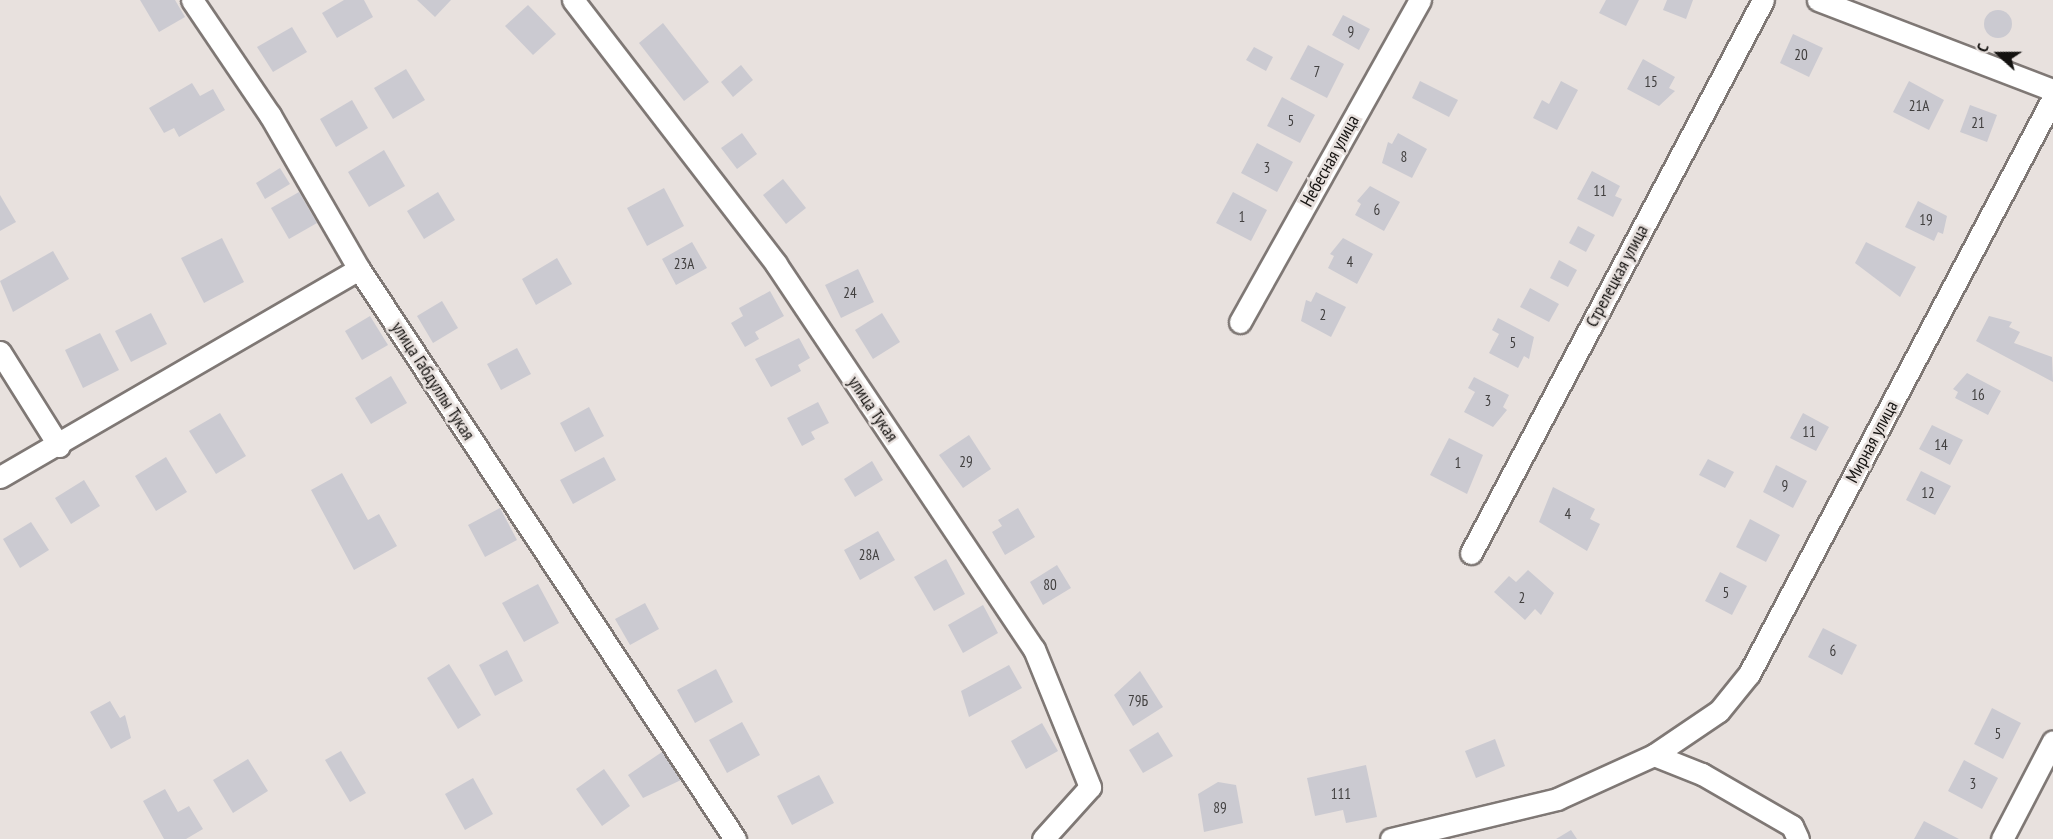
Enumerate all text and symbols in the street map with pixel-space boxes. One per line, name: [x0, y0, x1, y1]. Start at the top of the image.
house number: 9: [1348, 23, 1354, 41]
north arrow: [1969, 24, 2029, 84]
text: С: [1972, 41, 1993, 55]
house number: 20: [1794, 46, 1808, 64]
house number: 7: [1314, 63, 1320, 81]
house number: 15: [1644, 73, 1658, 91]
house number: 21А: [1909, 97, 1929, 115]
street label: Небесная улица: [1296, 111, 1364, 211]
house number: 5: [1288, 112, 1294, 130]
house number: 21: [1971, 114, 1985, 132]
house number: 8: [1401, 148, 1407, 166]
house number: 3: [1264, 159, 1270, 177]
house number: 11: [1593, 182, 1607, 200]
house number: 6: [1374, 201, 1380, 219]
house number: 1: [1239, 208, 1245, 226]
house number: 19: [1919, 211, 1933, 229]
street label: Стрелецкая улица: [1581, 221, 1653, 331]
house number: 4: [1347, 253, 1353, 271]
house number: 23А: [674, 255, 694, 273]
house number: 24: [843, 284, 857, 302]
house number: 2: [1320, 306, 1326, 324]
street label: улица Габдуллы Тукая: [387, 318, 479, 444]
house number: 5: [1510, 334, 1516, 352]
street label: улица Тукая: [843, 372, 903, 446]
house number: 16: [1971, 386, 1985, 404]
house number: 3: [1485, 392, 1491, 410]
street label: Мирная улица: [1841, 397, 1903, 487]
house number: 11: [1802, 423, 1816, 441]
house number: 14: [1934, 436, 1948, 454]
house number: 29: [959, 453, 973, 471]
house number: 1: [1455, 454, 1461, 472]
house number: 9: [1782, 477, 1788, 495]
house number: 12: [1921, 484, 1935, 502]
house number: 4: [1565, 505, 1571, 523]
house number: 28А: [859, 546, 879, 564]
house number: 80: [1043, 576, 1057, 594]
house number: 5: [1723, 584, 1729, 602]
house number: 2: [1519, 589, 1525, 607]
house number: 6: [1830, 642, 1836, 660]
house number: 79Б: [1128, 692, 1148, 710]
house number: 5: [1995, 725, 2001, 743]
house number: 3: [1970, 775, 1976, 793]
house number: 111: [1331, 785, 1351, 803]
house number: 89: [1213, 799, 1227, 817]

